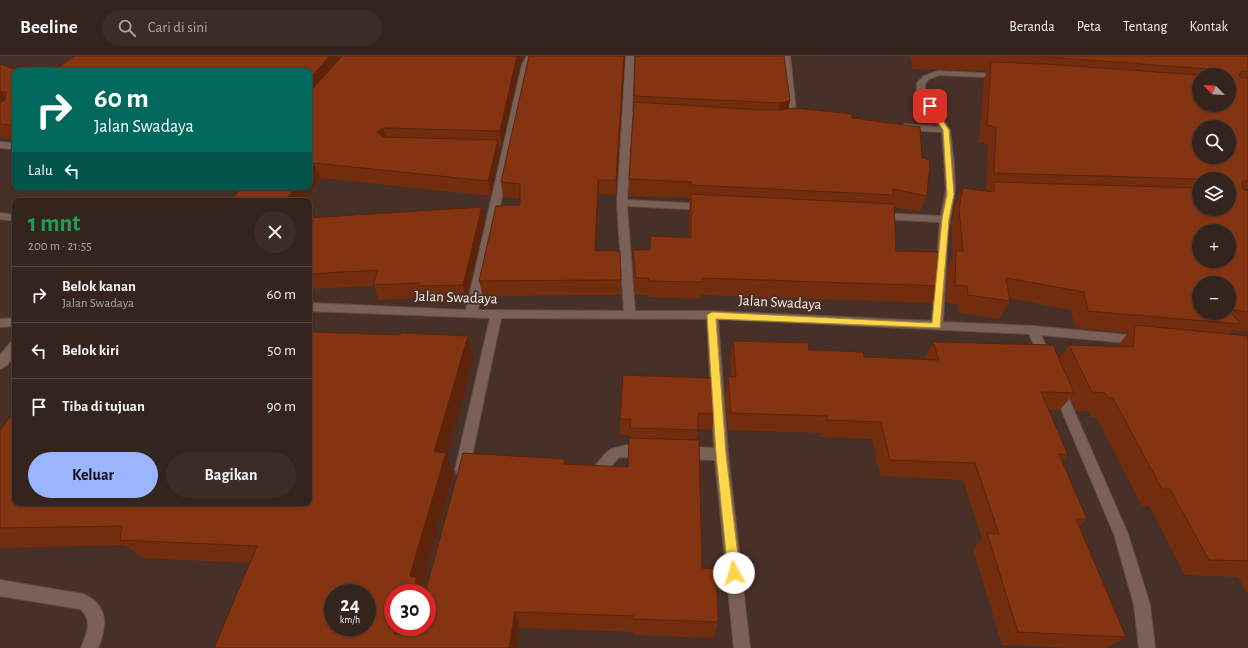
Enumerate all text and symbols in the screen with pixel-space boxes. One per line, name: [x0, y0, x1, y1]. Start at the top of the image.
search box: [102, 10, 382, 46]
icon: search: [116, 17, 138, 39]
text: Beeline: [20, 18, 78, 37]
text: Cari di sini: [148, 20, 208, 35]
text: Beranda: [1009, 20, 1055, 34]
text: Peta: [1077, 20, 1101, 34]
text: Tentang: [1123, 20, 1167, 34]
text: Kontak: [1189, 20, 1228, 34]
north arrow: [1192, 68, 1236, 112]
map controls: [1192, 68, 1236, 320]
icon: right: [28, 84, 80, 136]
text: 60 m: [94, 85, 149, 113]
pin: [913, 89, 947, 123]
icon: arrive: [919, 95, 941, 117]
text: Jalan Swadaya: [94, 118, 194, 136]
button: search: [1192, 120, 1236, 164]
icon: left: [61, 160, 83, 182]
text: Lalu: [28, 163, 53, 178]
button: layers: [1192, 172, 1236, 216]
button: close: [254, 211, 296, 253]
text: 1 mnt: [28, 212, 80, 236]
button: +: [1192, 224, 1236, 268]
text: 200 m · 21:55: [28, 240, 92, 253]
button: −: [1192, 276, 1236, 320]
text: Belok kanan: [62, 279, 136, 294]
icon: right: [28, 284, 50, 306]
text: 60 m: [267, 287, 296, 302]
street label: Jalan Swadaya: [414, 289, 498, 306]
street label: Jalan Swadaya: [738, 293, 822, 312]
text: Jalan Swadaya: [62, 297, 134, 310]
icon: left: [28, 340, 50, 362]
text: Belok kiri: [62, 343, 119, 358]
text: 50 m: [267, 343, 296, 358]
icon: arrive: [28, 396, 50, 418]
text: Tiba di tujuan: [62, 399, 145, 414]
text: 90 m: [267, 399, 296, 414]
button: Keluar: [28, 452, 158, 498]
button: Bagikan: [166, 452, 296, 498]
position arrow: [713, 552, 755, 594]
speed limit sign: 30: [384, 584, 436, 636]
text: 24: [340, 595, 360, 615]
text: km/h: [340, 615, 360, 625]

